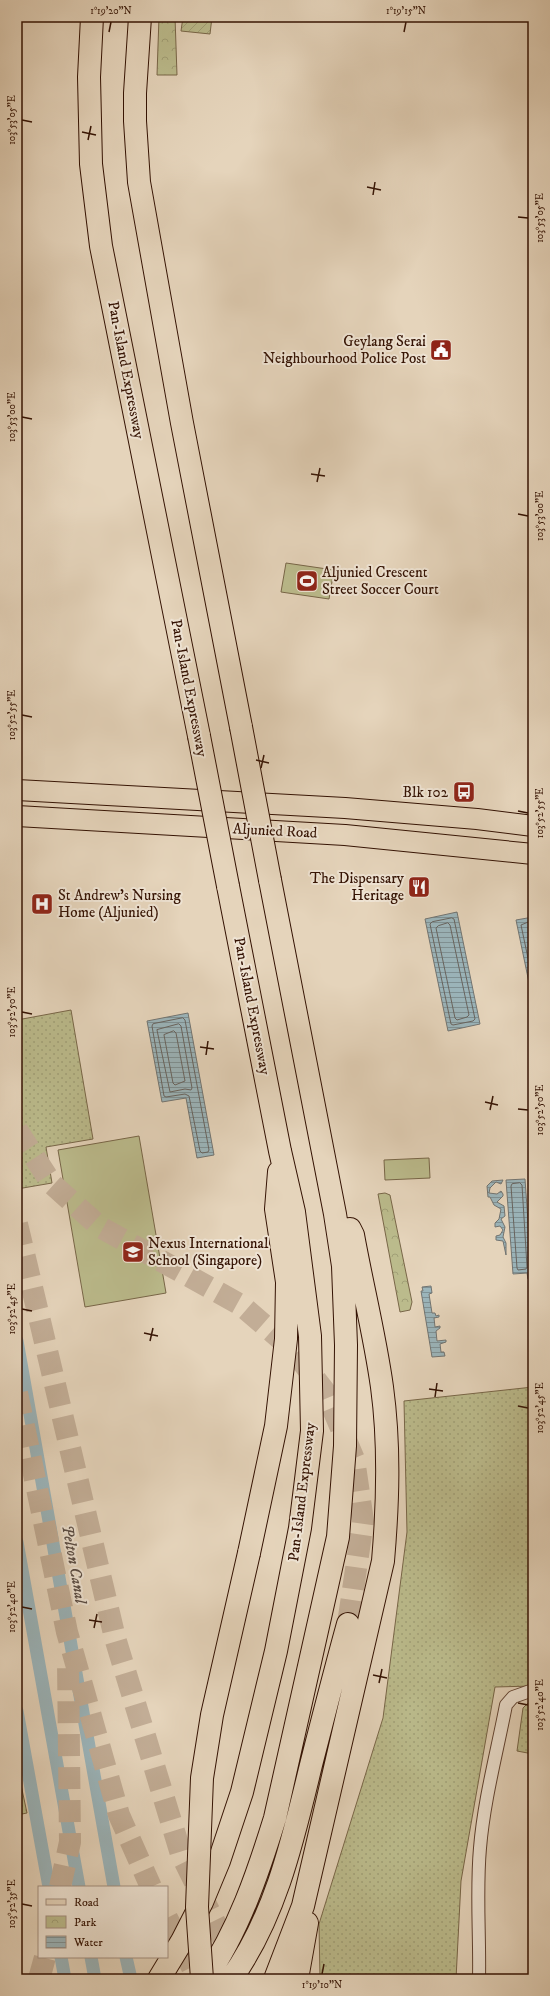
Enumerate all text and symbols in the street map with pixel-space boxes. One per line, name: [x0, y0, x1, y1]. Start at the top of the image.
text: 1°19'20"N: [90, 5, 132, 17]
text: 1°19'15"N: [386, 5, 426, 17]
text: 103°53'05"E: [6, 95, 18, 145]
text: 103°53'05"E: [534, 193, 546, 243]
street label: Pan-Island Expressway: [103, 300, 149, 441]
place label: Geylang Serai Neighbourhood Police Post: [263, 332, 426, 368]
public building icon: Geylang Serai Neighbourhood Police Post: [428, 337, 454, 363]
text: 103°53'00"E: [6, 392, 18, 442]
text: 103°53'00"E: [534, 491, 546, 541]
place label: Aljunied Crescent Street Soccer Court: [322, 563, 439, 599]
sports icon: Aljunied Crescent Street Soccer Court: [294, 568, 320, 594]
street label: Pan-Island Expressway: [166, 618, 212, 759]
text: 103°52'55"E: [6, 690, 18, 740]
bus stop icon: Blk 102: [451, 779, 477, 805]
place label: Blk 102: [403, 783, 449, 802]
text: 103°52'55"E: [534, 788, 546, 838]
street label: Aljunied Road: [232, 819, 318, 843]
place label: The Dispensary Heritage: [310, 869, 405, 905]
restaurant icon: The Dispensary Heritage: [406, 874, 432, 900]
place label: St Andrew's Nursing Home (Aljunied): [58, 886, 181, 922]
hospital icon: St Andrew's Nursing Home (Aljunied): [29, 891, 55, 917]
street label: Pan-Island Expressway: [229, 936, 275, 1077]
text: 103°52'50"E: [6, 987, 18, 1037]
text: 103°52'50"E: [534, 1085, 546, 1135]
place label: Nexus International School (Singapore): [148, 1234, 269, 1270]
school or university icon: Nexus International School (Singapore): [120, 1239, 146, 1265]
text: 103°52'45"E: [6, 1283, 18, 1335]
text: 103°52'45"E: [534, 1382, 546, 1434]
street label: Pan-Island Expressway: [284, 1421, 320, 1563]
water label: Pelton Canal: [57, 1523, 91, 1607]
text: 103°52'40"E: [6, 1581, 18, 1633]
text: 103°52'40"E: [534, 1679, 546, 1731]
text: 103°52'35"E: [6, 1879, 18, 1929]
legend: [38, 1886, 168, 1958]
text: Road: [74, 1895, 99, 1910]
text: Park: [74, 1915, 96, 1930]
text: Water: [73, 1935, 103, 1950]
text: 1°19'10"N: [302, 1979, 342, 1991]

